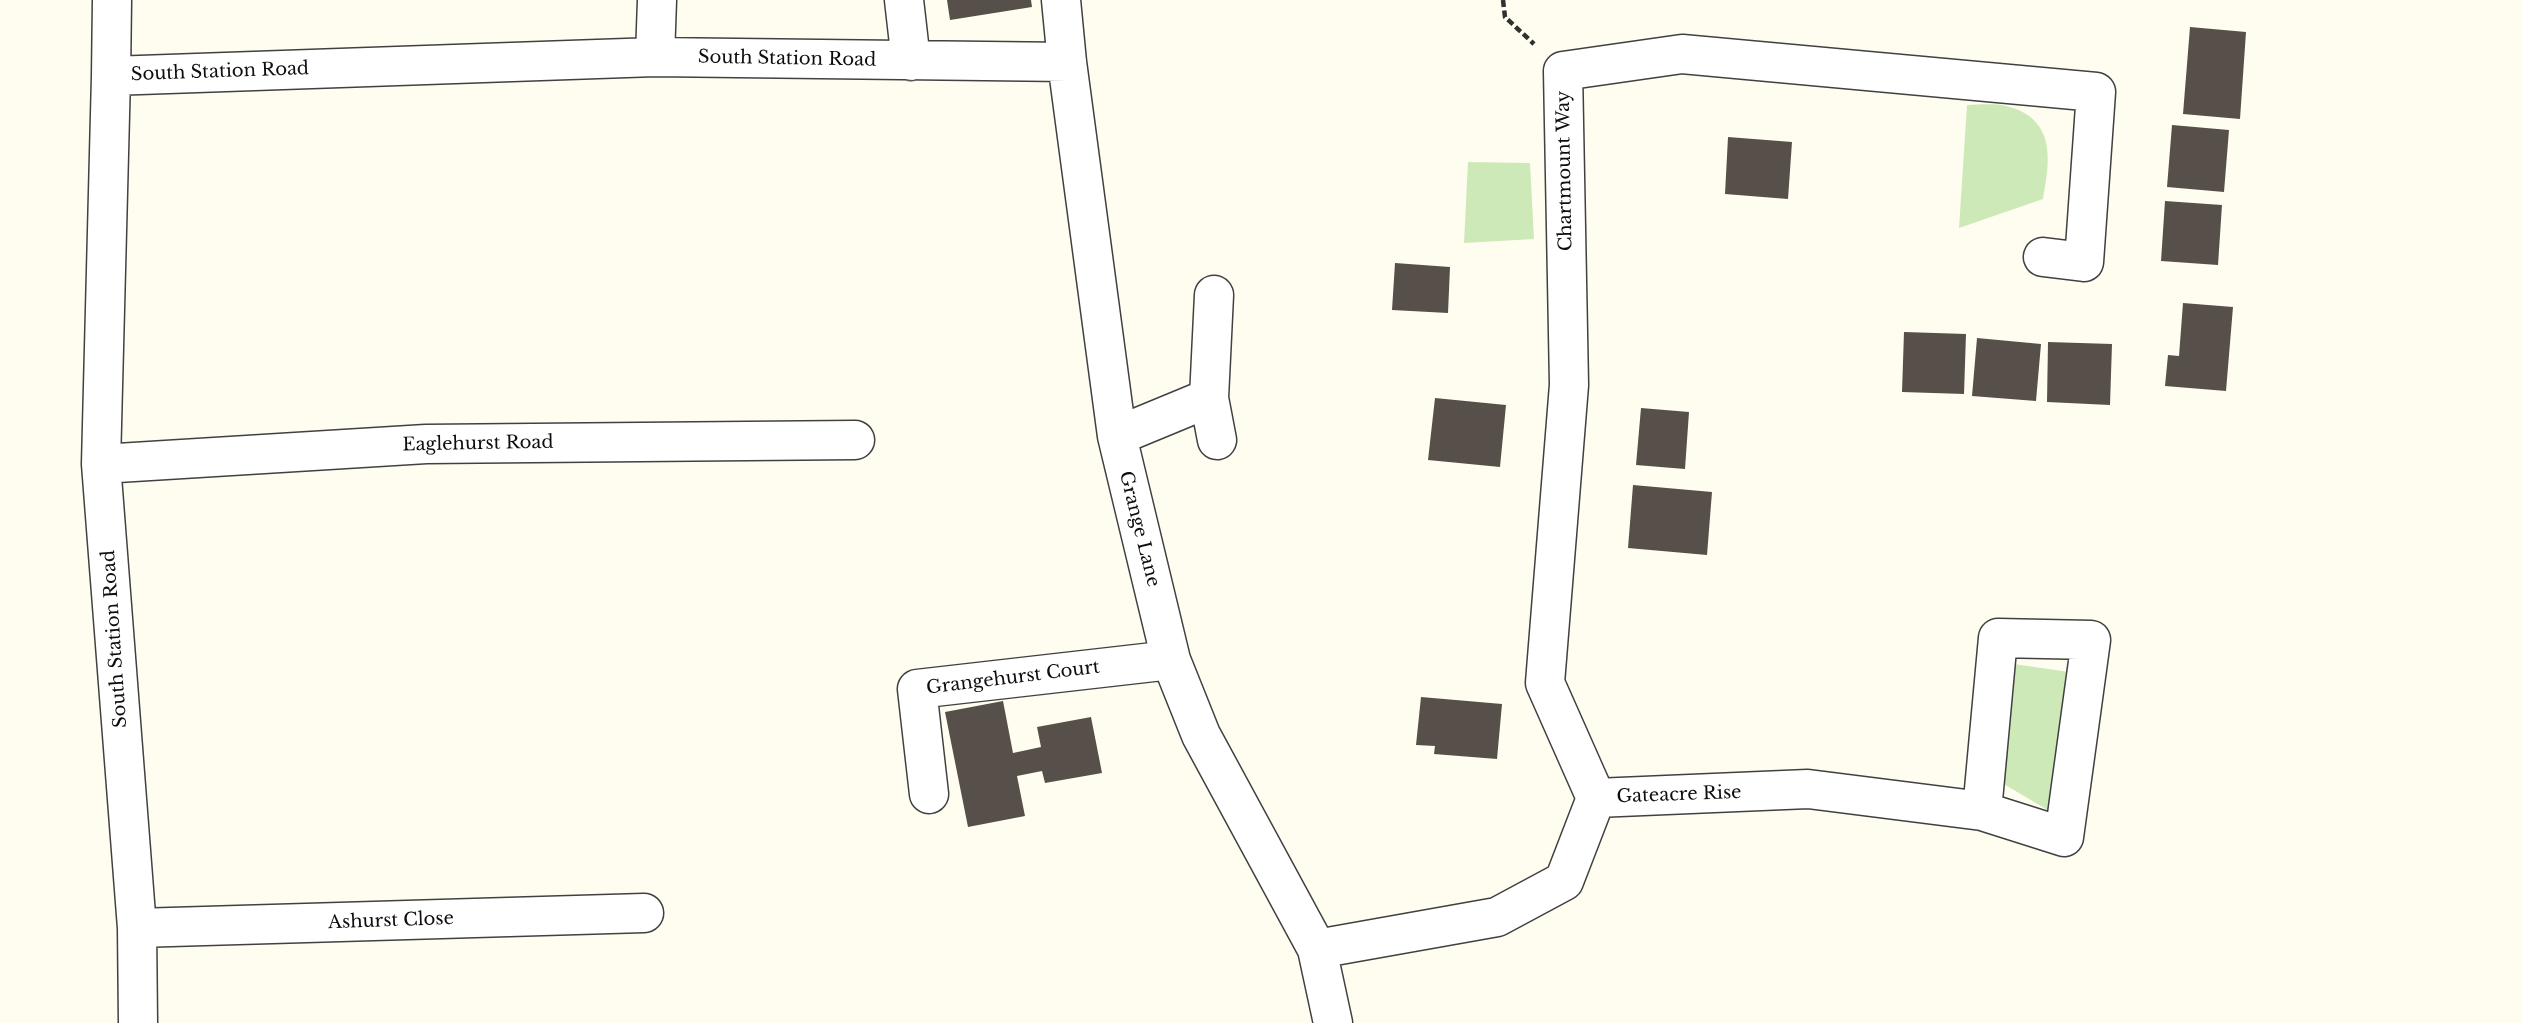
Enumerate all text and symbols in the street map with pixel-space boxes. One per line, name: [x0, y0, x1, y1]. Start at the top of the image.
street label: South Station Road: [698, 47, 876, 71]
street label: South Station Road: [131, 58, 309, 86]
street label: Chartmount Way: [1553, 91, 1577, 251]
street label: Eaglehurst Road: [402, 432, 554, 456]
street label: Grange Lane: [1114, 469, 1164, 589]
street label: South Station Road: [98, 549, 132, 729]
street label: Grangehurst Court: [925, 657, 1101, 699]
street label: Gateacre Rise: [1616, 782, 1742, 808]
street label: Ashurst Close: [328, 908, 454, 934]

